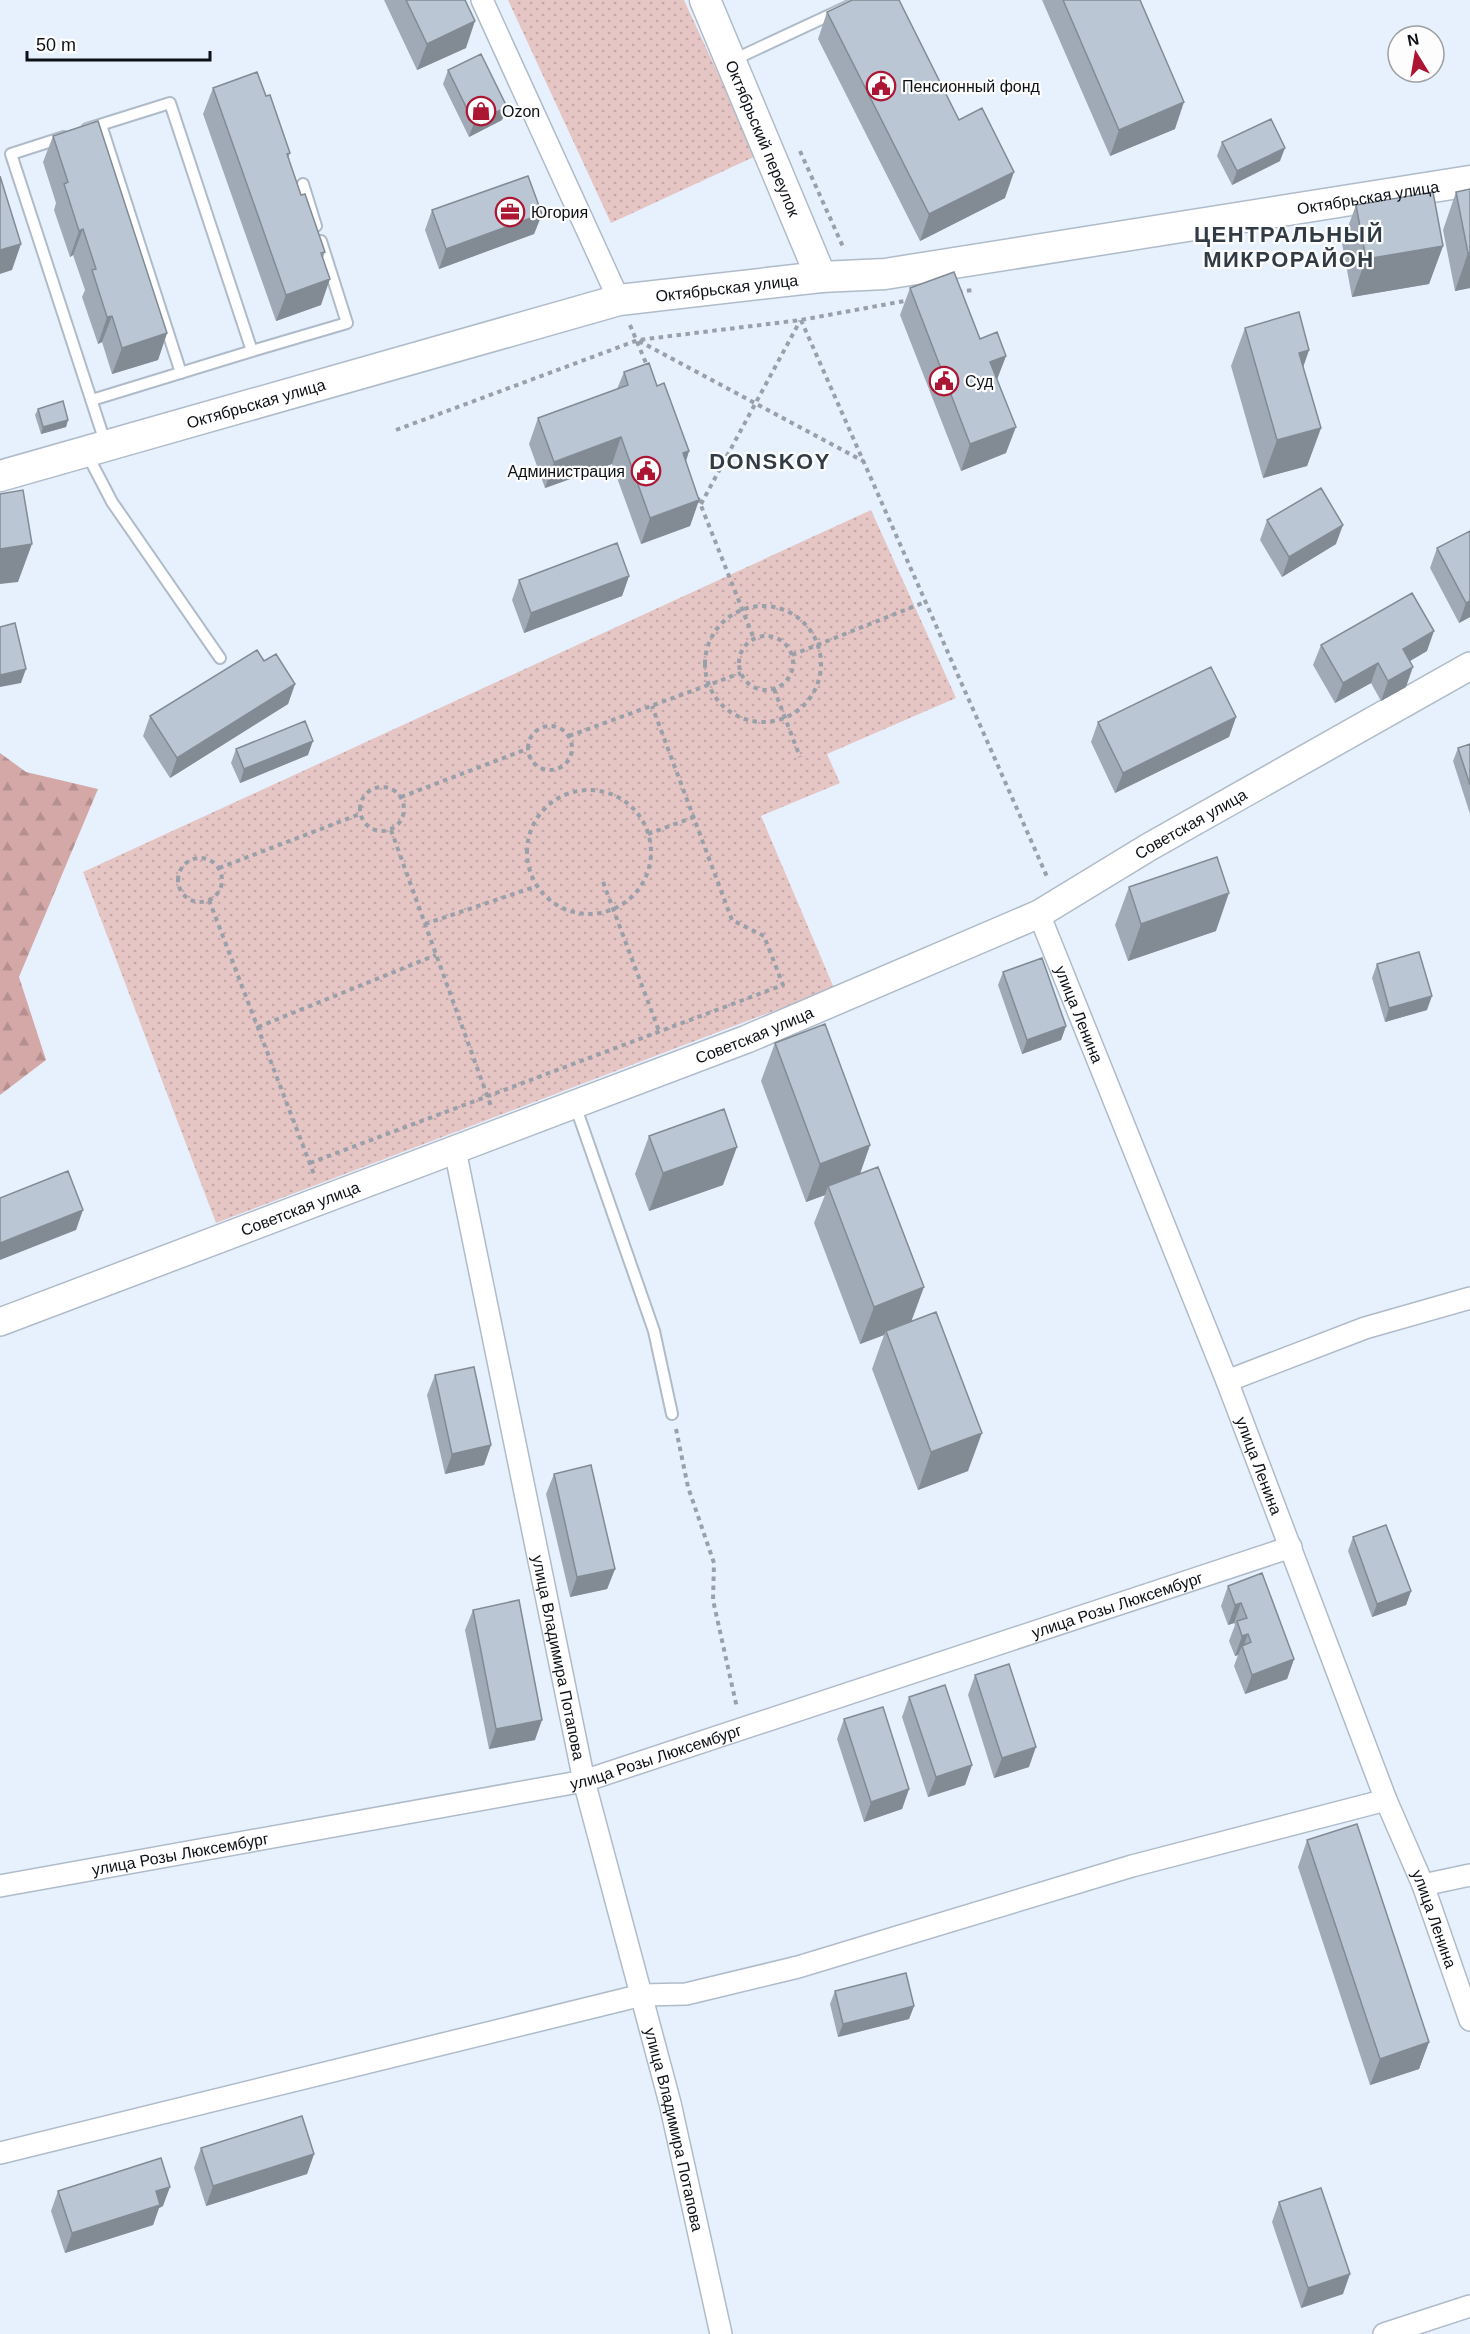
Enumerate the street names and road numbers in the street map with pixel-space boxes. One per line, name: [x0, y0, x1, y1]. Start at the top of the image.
street label: Октябрьский переулок: [723, 58, 804, 220]
street label: Октябрьская улица: [1296, 178, 1440, 217]
street label: Октябрьская улица: [655, 271, 799, 304]
street label: Октябрьская улица: [185, 375, 327, 431]
street label: Советская улица: [1132, 785, 1250, 862]
street label: улица Ленина: [1052, 963, 1107, 1065]
street label: Советская улица: [693, 1003, 816, 1066]
street label: Советская улица: [238, 1178, 362, 1238]
street label: улица Ленина: [1233, 1414, 1285, 1517]
street label: улица Владимира Потапова: [530, 1554, 588, 1762]
street label: улица Розы Люксембург: [1029, 1568, 1205, 1641]
street label: улица Розы Люксембург: [569, 1721, 744, 1792]
street label: улица Розы Люксембург: [90, 1829, 270, 1878]
street label: улица Ленина: [1409, 1867, 1460, 1970]
street label: улица Владимира Потапова: [642, 2026, 707, 2233]

